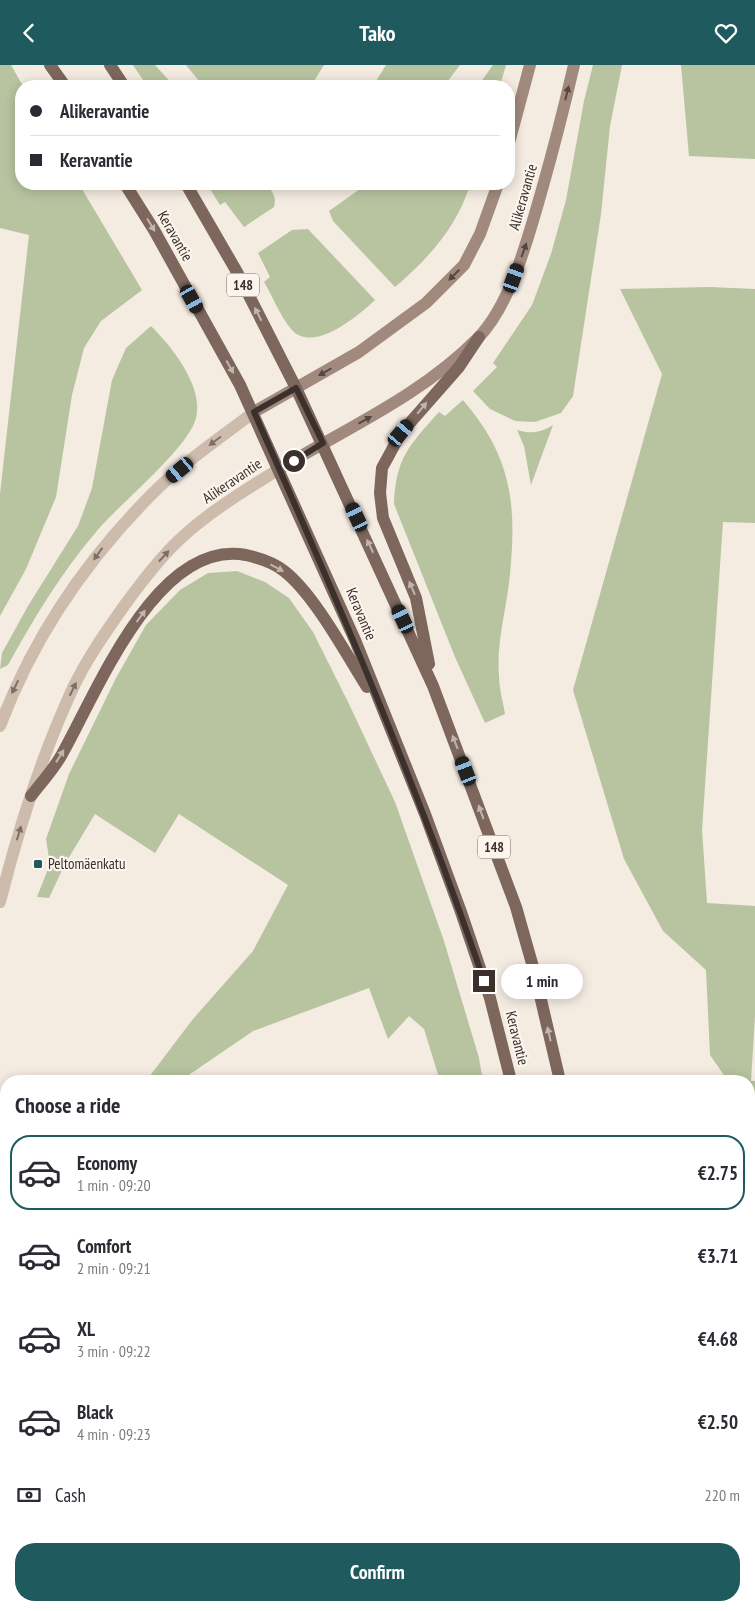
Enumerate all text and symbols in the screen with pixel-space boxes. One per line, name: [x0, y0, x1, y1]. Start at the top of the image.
icon: back: [15, 19, 43, 47]
text: Tako: [359, 19, 396, 47]
icon: heart: [712, 19, 740, 47]
one-way arrow: [563, 86, 571, 101]
text: Alikeravantie: [60, 99, 150, 123]
text: Keravantie: [60, 148, 133, 172]
street label: Alikeravantie: [504, 162, 541, 232]
street label: Keravantie: [153, 207, 197, 264]
one-way arrow: [146, 219, 155, 232]
one-way arrow: [520, 242, 528, 257]
car: [501, 261, 526, 295]
one-way arrow: [448, 269, 460, 281]
road number: 148: [227, 273, 259, 297]
car: [178, 282, 205, 316]
one-way arrow: [254, 306, 262, 321]
one-way arrow: [226, 360, 235, 374]
one-way arrow: [318, 367, 331, 376]
one-way arrow: [416, 402, 427, 415]
one-way arrow: [358, 416, 373, 424]
car: [385, 417, 416, 449]
one-way arrow: [208, 436, 222, 446]
route start: [283, 450, 305, 472]
street label: Alikeravantie: [198, 454, 265, 507]
car: [163, 455, 196, 485]
car: [343, 500, 370, 534]
one-way arrow: [365, 539, 373, 553]
one-way arrow: [93, 547, 103, 561]
one-way arrow: [158, 550, 170, 562]
one-way arrow: [271, 563, 284, 572]
one-way arrow: [408, 580, 415, 595]
street label: Keravantie: [342, 585, 381, 643]
car: [389, 602, 416, 636]
one-way arrow: [136, 609, 146, 623]
one-way arrow: [11, 680, 19, 694]
one-way arrow: [69, 682, 77, 696]
one-way arrow: [451, 734, 459, 749]
one-way arrow: [55, 750, 64, 763]
car: [453, 754, 478, 788]
one-way arrow: [477, 804, 485, 819]
one-way arrow: [16, 825, 24, 840]
road number: 148: [478, 835, 510, 859]
place label: Peltomäenkatu: [48, 854, 126, 873]
marker: Peltomäenkatu: [32, 858, 44, 870]
callout: 1 min: [502, 963, 584, 999]
route end: [473, 970, 495, 992]
text: 1 min: [526, 971, 558, 991]
street label: Keravantie: [502, 1009, 533, 1067]
one-way arrow: [545, 1026, 553, 1041]
text: Choose a ride: [15, 1091, 120, 1119]
icon: car: [17, 1150, 62, 1195]
text: Economy: [77, 1151, 137, 1175]
text: €2.75: [698, 1161, 738, 1185]
text: 1 min · 09:20: [77, 1175, 151, 1195]
icon: car: [17, 1233, 62, 1278]
text: Comfort: [77, 1234, 131, 1258]
text: €3.71: [698, 1244, 738, 1268]
text: 2 min · 09:21: [77, 1258, 151, 1278]
icon: car: [17, 1316, 62, 1361]
text: XL: [77, 1317, 95, 1341]
text: €4.68: [698, 1327, 738, 1351]
text: 3 min · 09:22: [77, 1341, 151, 1361]
icon: car: [17, 1399, 62, 1444]
text: Black: [77, 1400, 113, 1424]
text: €2.50: [698, 1410, 738, 1434]
text: 4 min · 09:23: [77, 1424, 151, 1444]
icon: cash: [15, 1481, 43, 1509]
text: Cash: [55, 1483, 86, 1507]
text: 220 m: [705, 1485, 740, 1505]
button: Confirm: [15, 1543, 740, 1601]

